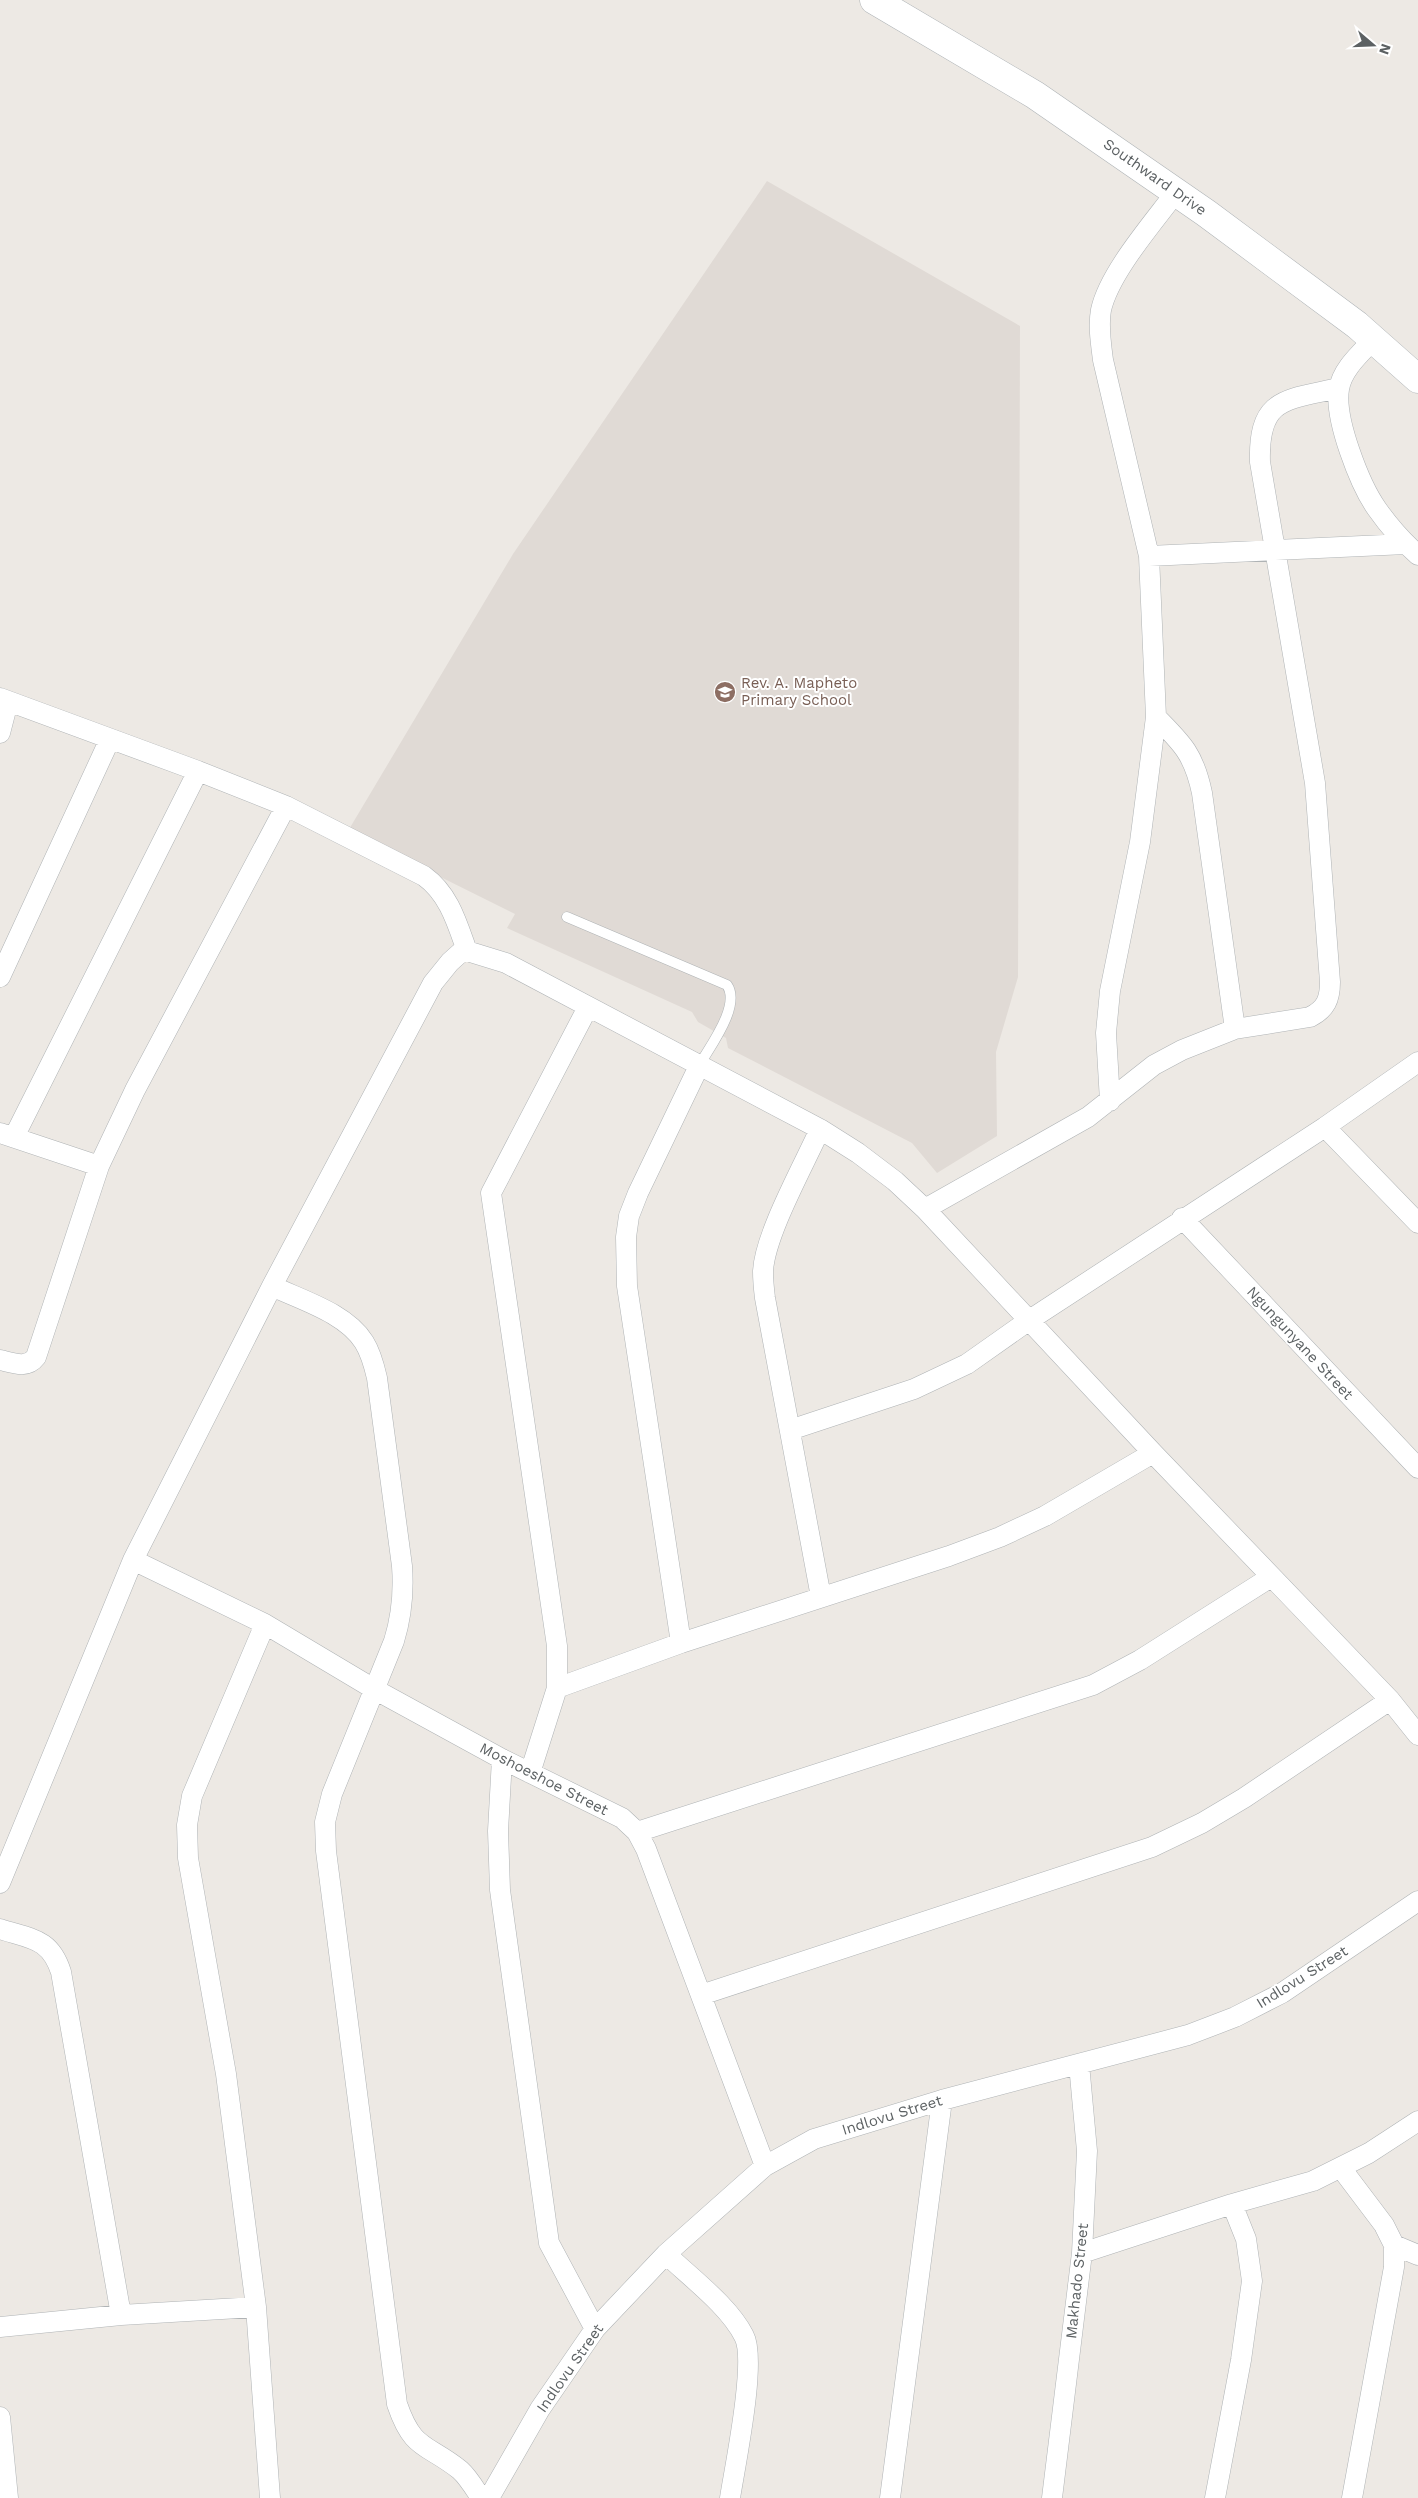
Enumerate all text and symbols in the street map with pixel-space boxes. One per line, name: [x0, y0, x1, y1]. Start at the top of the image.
north arrow: [1348, 20, 1398, 70]
text: N: [1376, 42, 1395, 57]
street label: Southward Drive: [1100, 135, 1210, 219]
place label: Rev. A. Mapheto Primary School: [741, 674, 857, 709]
school or university icon: Rev. A. Mapheto Primary School: [713, 680, 737, 704]
street label: Ngungunyane Street: [1243, 1283, 1358, 1404]
street label: Moshoeshoe Street: [477, 1739, 612, 1819]
street label: Indlovu Street: [1253, 1941, 1351, 2012]
street label: Indlovu Street: [840, 2091, 945, 2139]
street label: Makhado Street: [1062, 2222, 1092, 2340]
street label: Indlovu Street: [533, 2320, 608, 2416]

